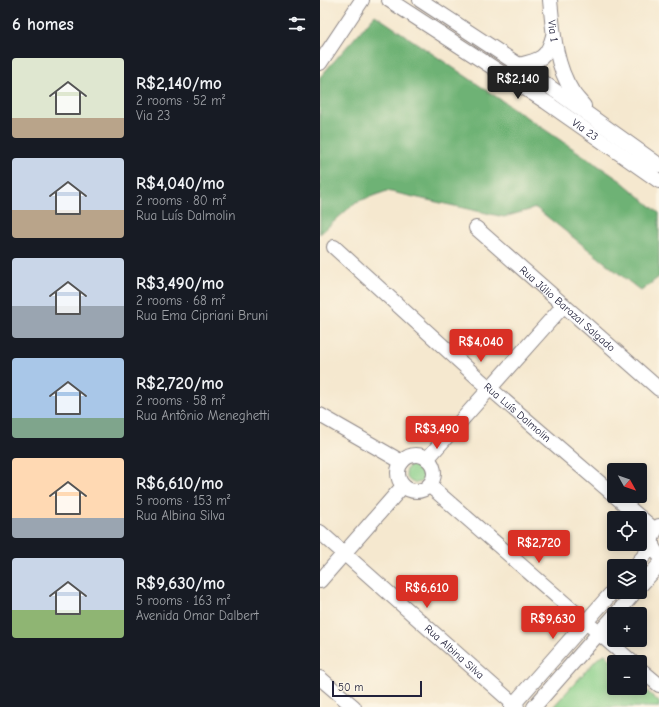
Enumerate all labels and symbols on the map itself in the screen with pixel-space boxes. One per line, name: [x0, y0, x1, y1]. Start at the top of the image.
street label: Via 1: [545, 19, 561, 43]
pin: R$2,140: [481, 66, 555, 100]
street label: Via 23: [569, 116, 601, 143]
street label: Rua Júlio Barazal Salgado: [517, 263, 618, 354]
pin: R$4,040: [444, 329, 518, 363]
street label: Rua Luís Dalmolin: [481, 380, 554, 445]
pin: R$3,490: [400, 416, 474, 450]
north arrow: [607, 463, 647, 503]
pin: R$2,720: [502, 530, 576, 564]
pin: R$6,610: [390, 575, 464, 609]
pin: R$9,630: [516, 606, 590, 640]
street label: Rua Albina Silva: [422, 622, 487, 681]
scale bar: [332, 679, 422, 698]

